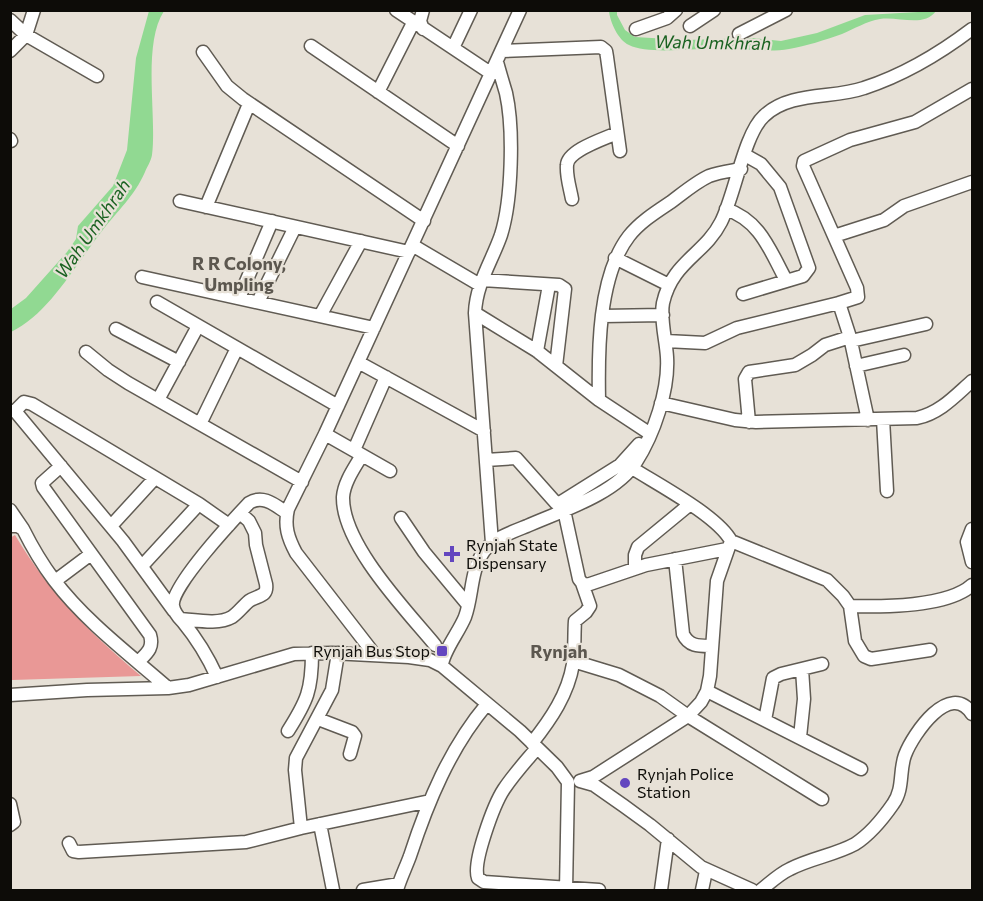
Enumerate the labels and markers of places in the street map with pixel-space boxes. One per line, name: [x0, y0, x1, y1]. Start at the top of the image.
place label: Rynjah State Dispensary: [466, 535, 558, 572]
marker: Rynjah State Dispensary: [443, 545, 461, 563]
place label: Rynjah Bus Stop: [313, 641, 430, 660]
marker: Rynjah Bus Stop: [435, 644, 449, 658]
place label: Rynjah Police Station: [637, 764, 734, 801]
marker: Rynjah Police Station: [618, 776, 632, 790]

